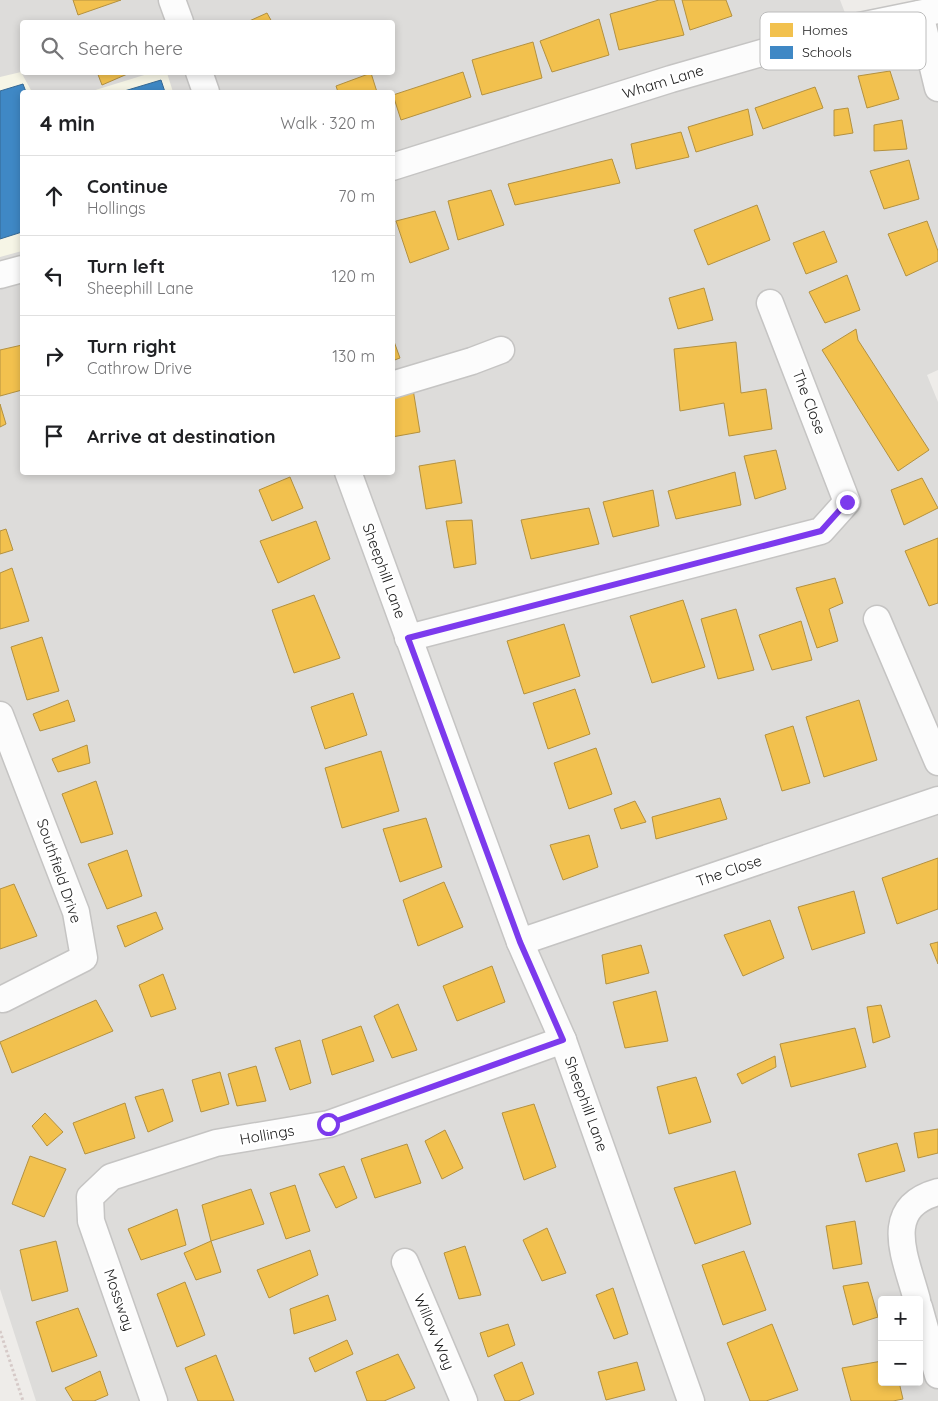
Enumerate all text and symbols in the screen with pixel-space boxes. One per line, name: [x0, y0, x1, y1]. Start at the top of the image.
legend: [760, 12, 926, 70]
search box: [20, 20, 395, 75]
text: Homes: [802, 21, 848, 39]
icon: search: [38, 34, 66, 62]
text: Search here: [78, 36, 183, 60]
text: Schools: [802, 43, 852, 61]
street label: Wham Lane: [620, 60, 706, 103]
text: 4 min: [40, 110, 95, 136]
text: Walk · 320 m: [280, 113, 375, 133]
text: Continue: [87, 174, 168, 198]
icon: ahead: [40, 182, 68, 210]
text: 70 m: [338, 186, 375, 206]
text: Hollings: [87, 198, 146, 218]
text: Turn left: [87, 254, 165, 278]
icon: left: [40, 262, 68, 290]
text: 120 m: [332, 266, 375, 286]
text: Sheephill Lane: [87, 278, 194, 298]
text: Turn right: [87, 334, 176, 358]
icon: right: [40, 342, 68, 370]
text: 130 m: [332, 346, 375, 366]
text: Cathrow Drive: [87, 358, 192, 378]
street label: The Close: [788, 367, 830, 437]
icon: arrive: [40, 422, 68, 450]
text: Arrive at destination: [87, 424, 276, 448]
route end: [836, 491, 859, 514]
street label: Sheephill Lane: [358, 521, 410, 621]
street label: Southfield Drive: [33, 816, 86, 926]
street label: The Close: [694, 851, 764, 891]
street label: Sheephill Lane: [560, 1054, 612, 1154]
route start: [317, 1113, 340, 1136]
street label: Hollings: [238, 1120, 296, 1149]
street label: Mossway: [100, 1266, 139, 1333]
street label: Willow Way: [410, 1291, 459, 1373]
map controls: [878, 1296, 923, 1386]
button: +: [878, 1296, 923, 1341]
button: −: [878, 1341, 923, 1386]

